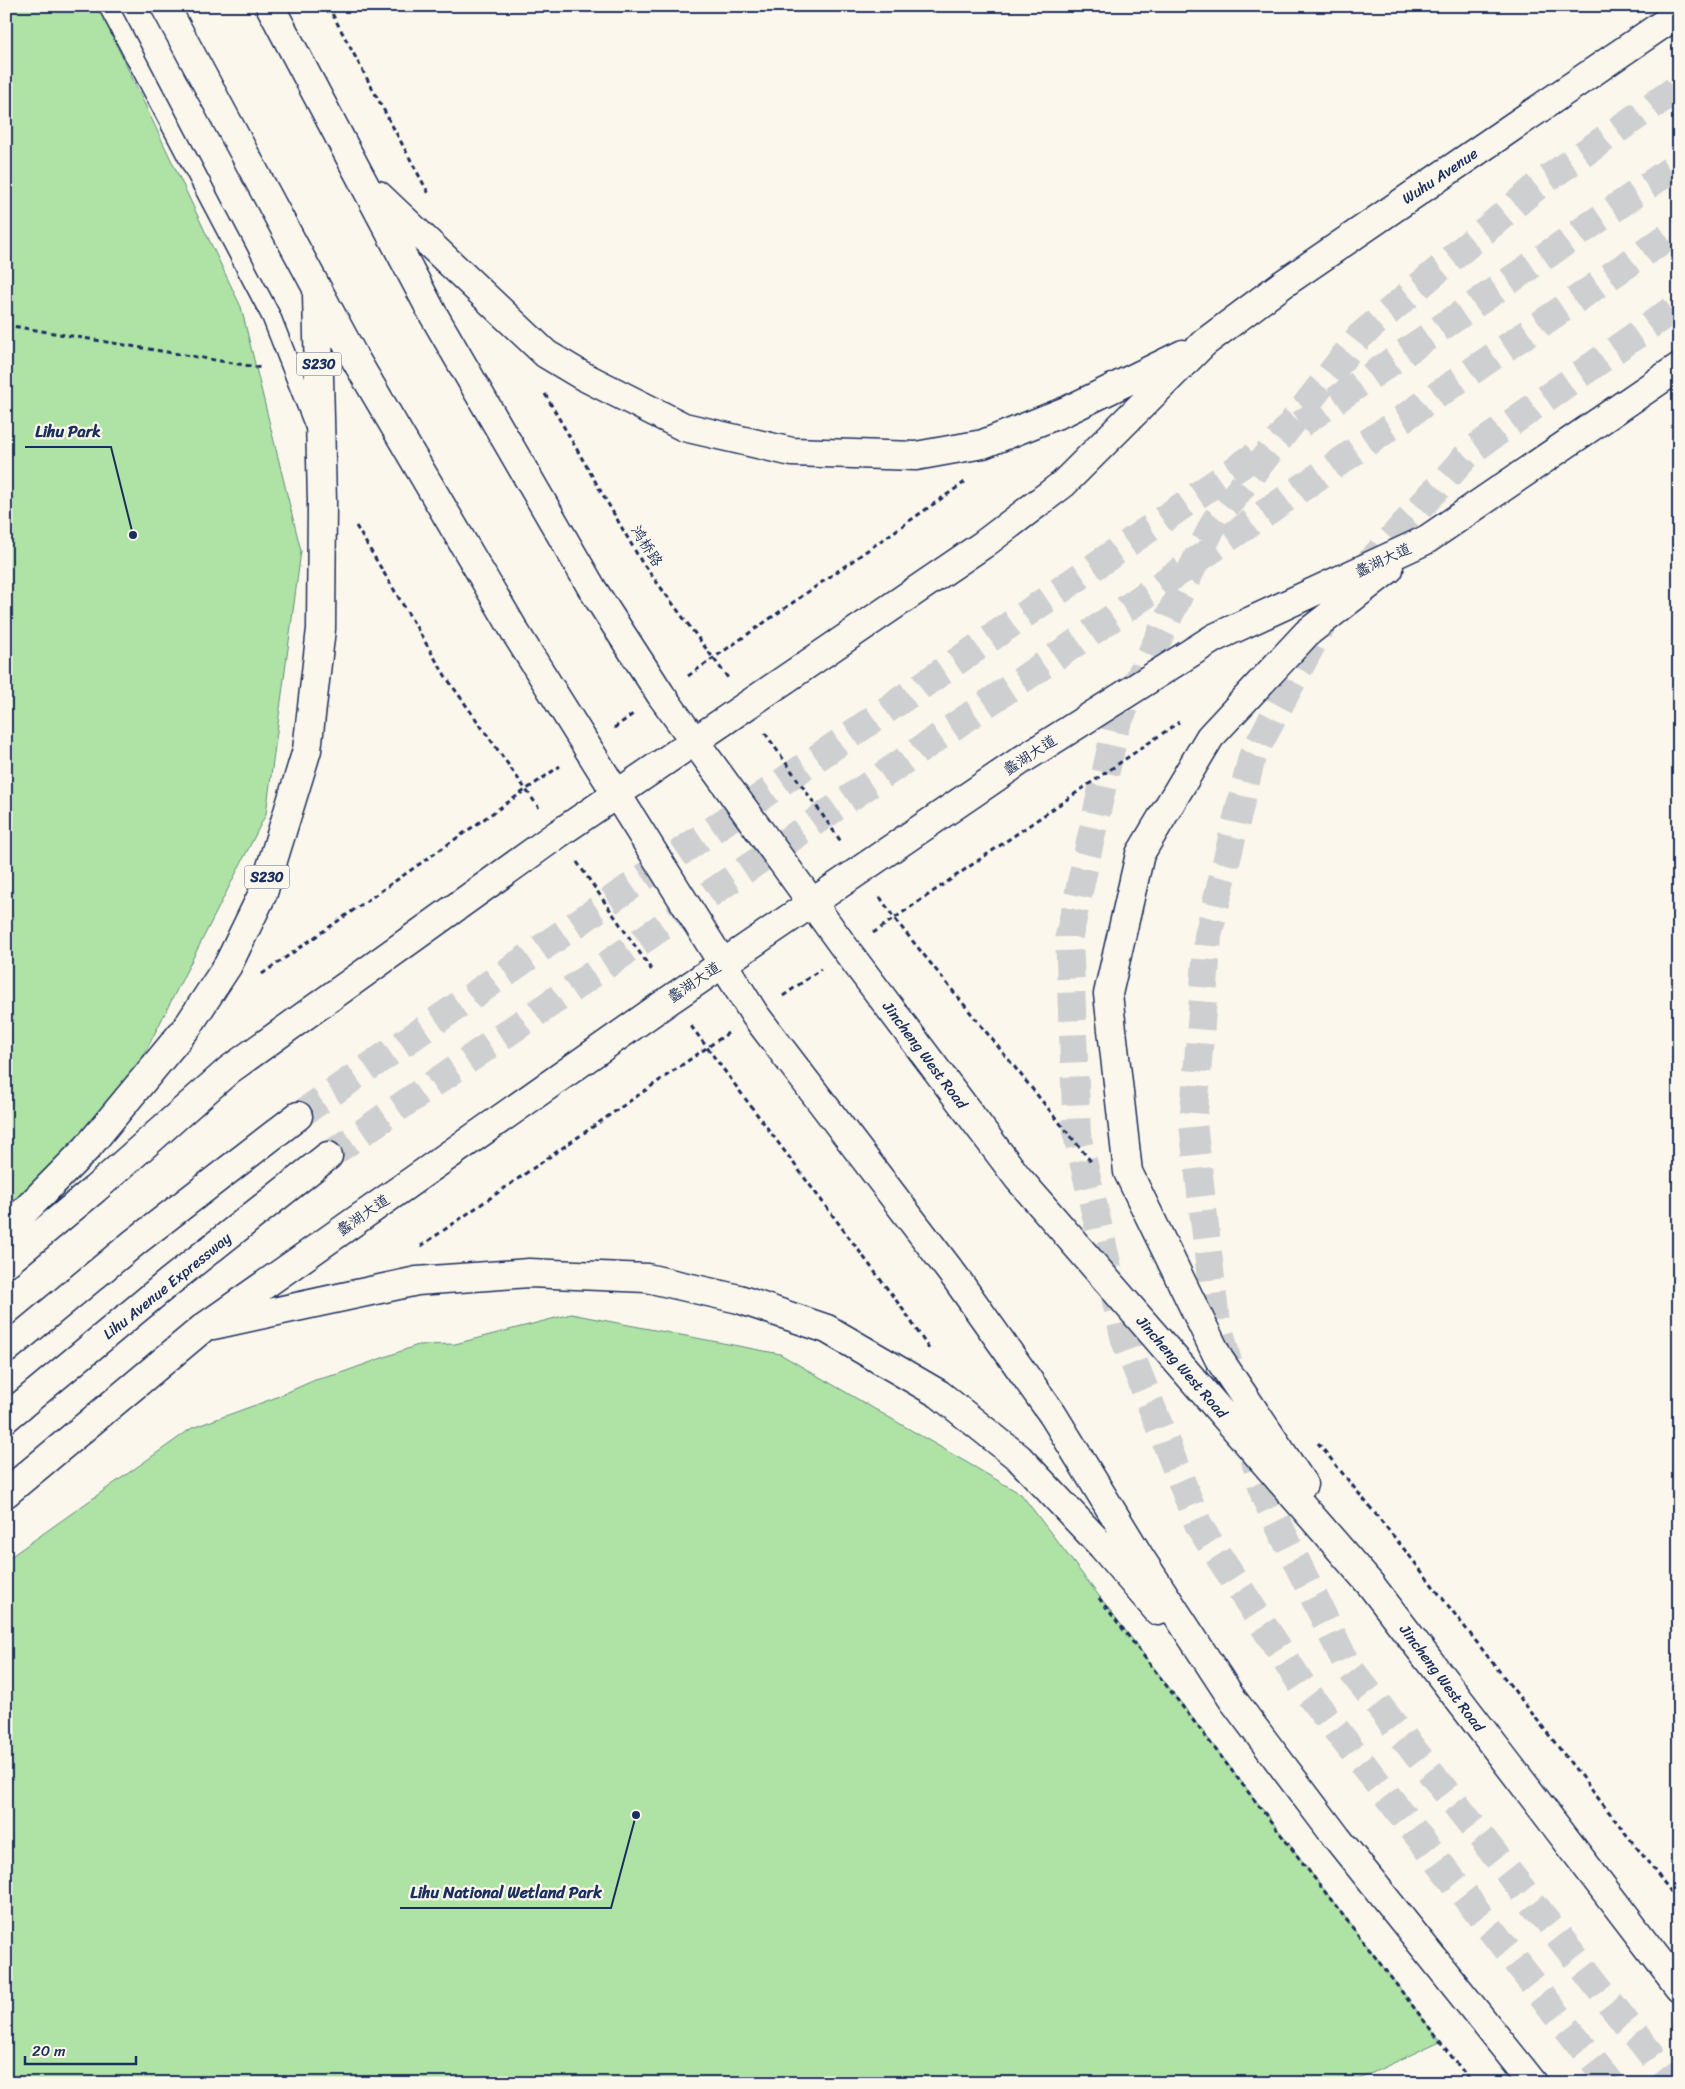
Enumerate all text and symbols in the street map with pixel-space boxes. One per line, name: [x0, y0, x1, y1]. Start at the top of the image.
street label: Wuhu Avenue: [1397, 141, 1484, 211]
road number: S230: [296, 352, 342, 376]
callout: Lihu Park: [25, 416, 111, 447]
text: Lihu Park: [35, 417, 101, 446]
street label: 鸿桥路: [624, 520, 670, 572]
street label: 蠡湖大道: [1350, 536, 1416, 584]
street label: 蠡湖大道: [998, 728, 1062, 782]
road number: S230: [244, 866, 290, 889]
street label: 蠡湖大道: [662, 954, 726, 1010]
street label: Jincheng West Road: [875, 995, 975, 1115]
street label: 蠡湖大道: [331, 1187, 395, 1243]
street label: Lihu Avenue Expressway: [97, 1226, 237, 1346]
street label: Jincheng West Road: [1129, 1309, 1235, 1425]
street label: Jincheng West Road: [1392, 1618, 1492, 1738]
callout: Lihu National Wetland Park: [400, 1877, 611, 1908]
text: Lihu National Wetland Park: [410, 1878, 602, 1907]
scale bar: [25, 2034, 136, 2066]
text: 20 m: [32, 2038, 66, 2064]

